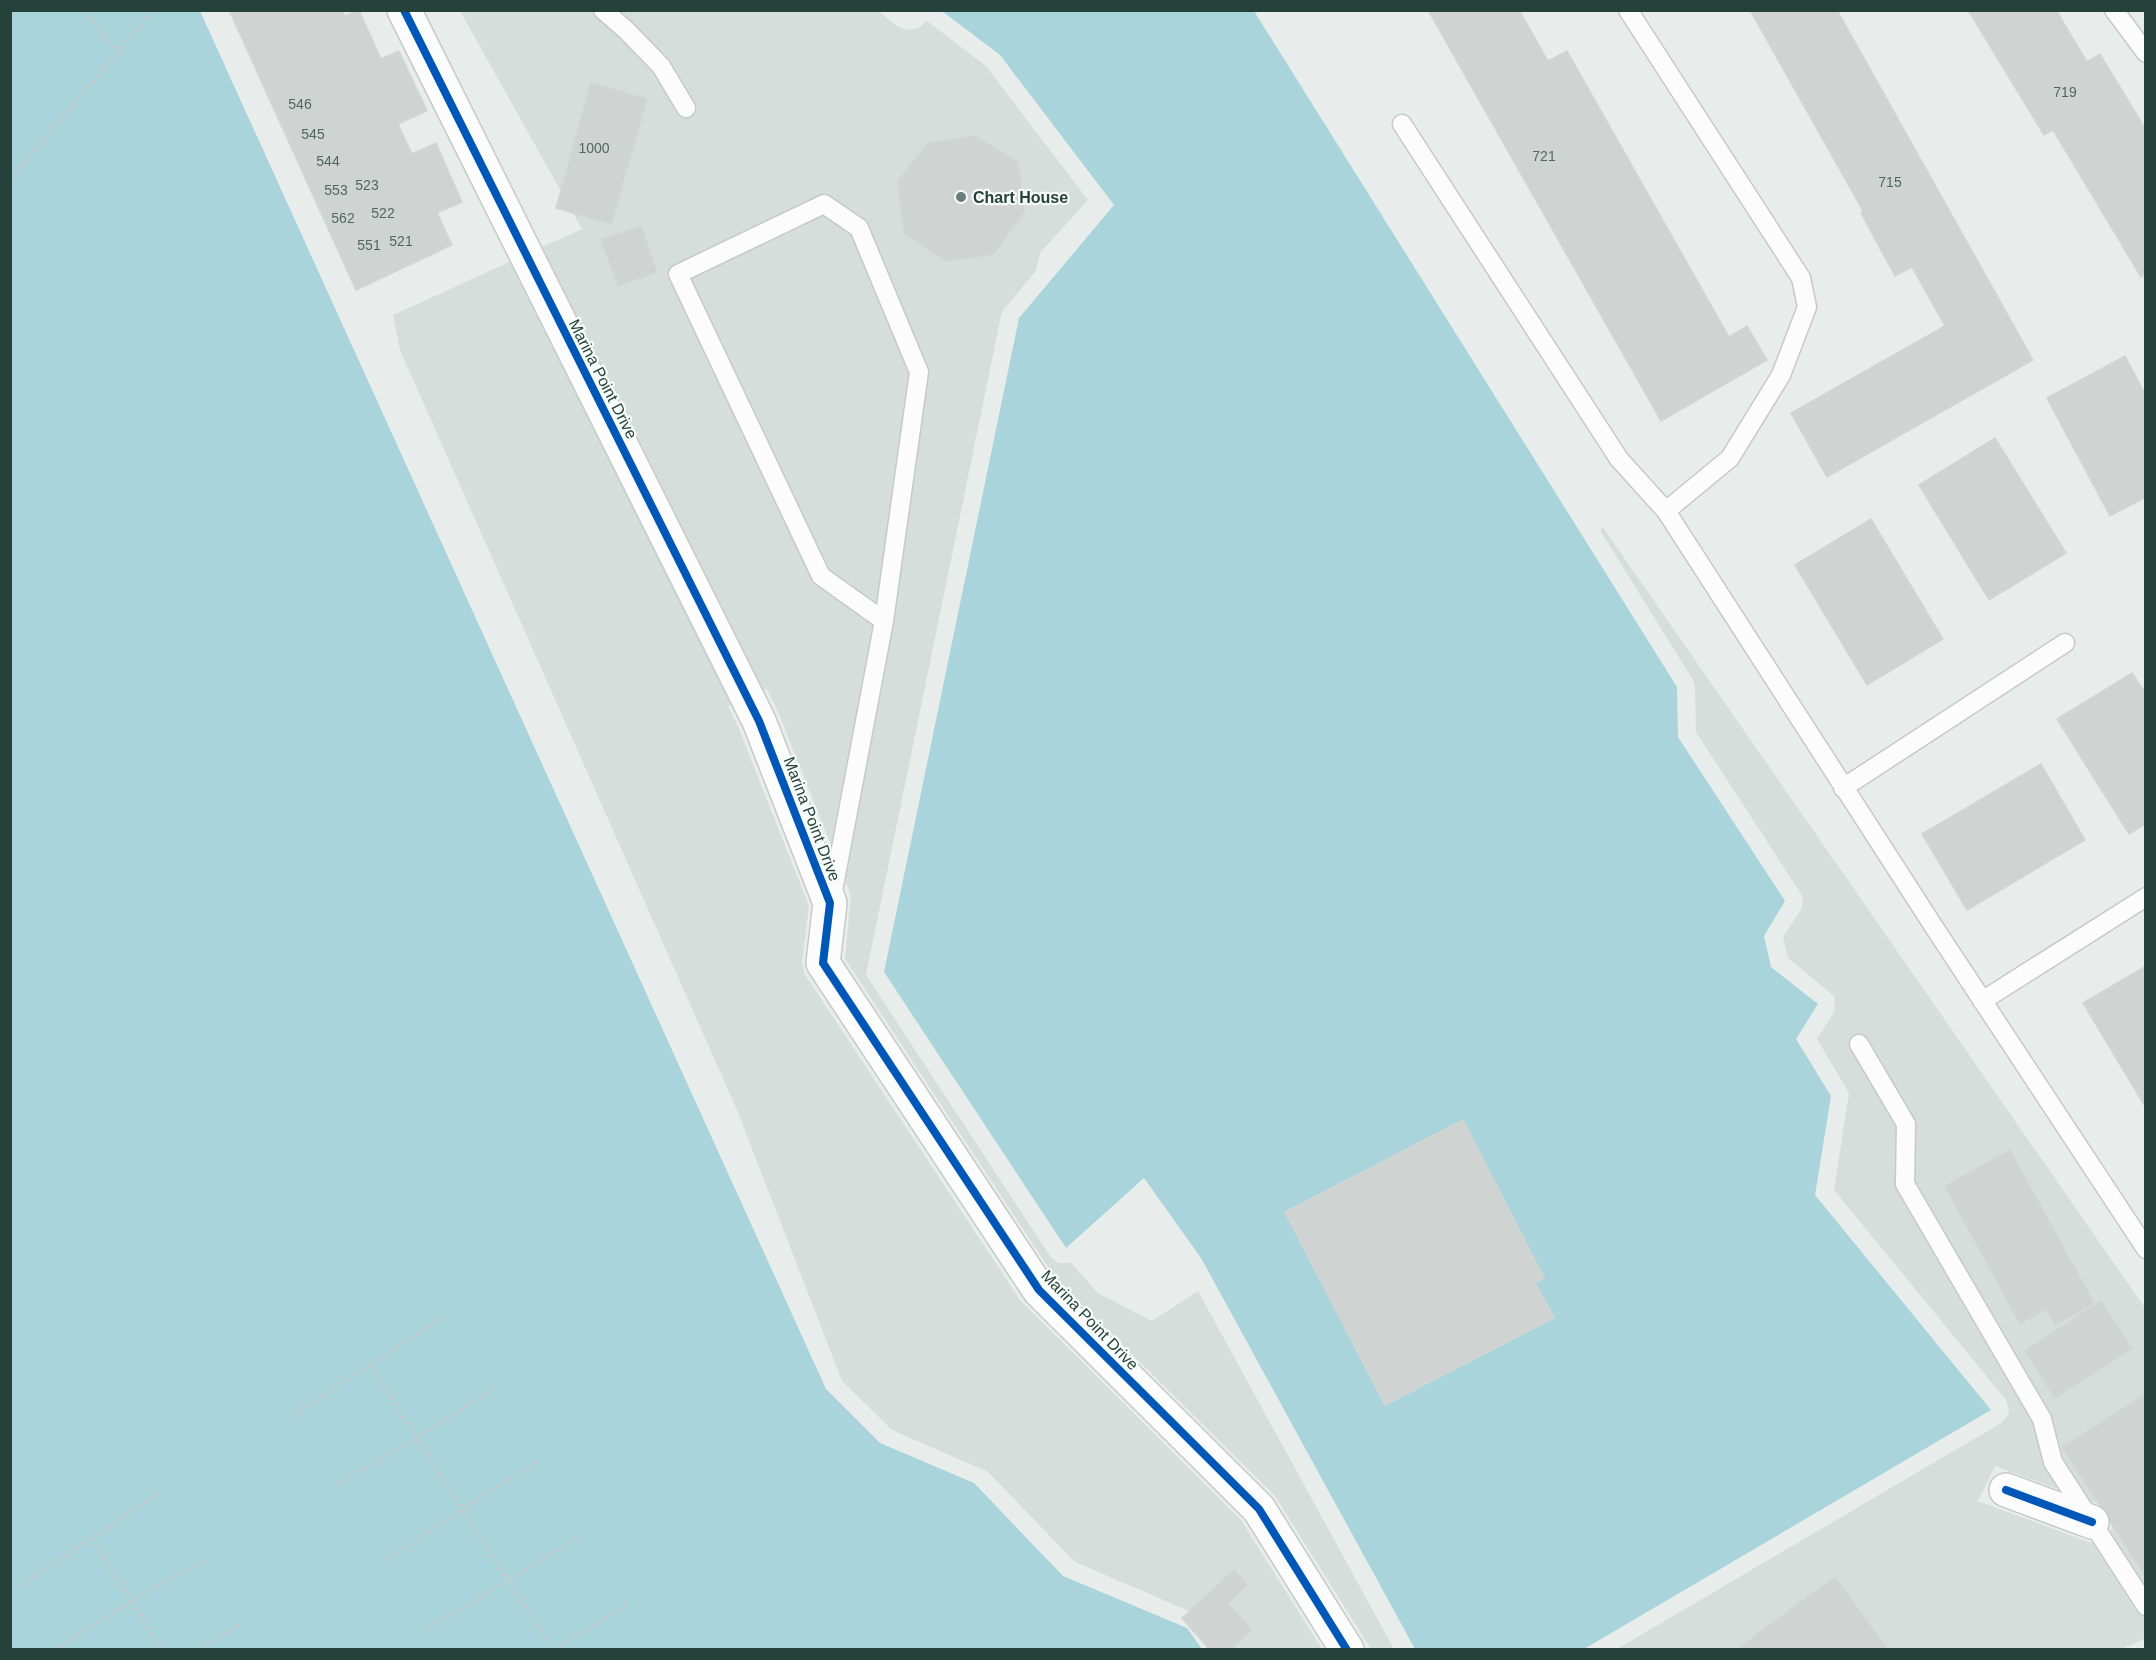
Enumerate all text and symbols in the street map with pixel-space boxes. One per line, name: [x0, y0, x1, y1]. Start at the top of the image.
house number: 719: [2053, 84, 2077, 100]
house number: 546: [288, 96, 312, 112]
house number: 545: [301, 126, 325, 142]
house number: 1000: [578, 140, 610, 156]
house number: 721: [1532, 148, 1556, 164]
house number: 544: [316, 153, 340, 169]
house number: 715: [1878, 174, 1902, 190]
house number: 523: [355, 177, 379, 193]
house number: 553: [324, 182, 348, 198]
place label: Chart House: [973, 189, 1068, 206]
marker: Chart House: [954, 190, 968, 204]
house number: 522: [371, 205, 395, 221]
house number: 562: [331, 210, 355, 226]
house number: 521: [389, 233, 413, 249]
house number: 551: [357, 237, 381, 253]
street label: Marina Point Drive: [566, 317, 640, 442]
street label: Marina Point Drive: [780, 755, 844, 884]
street label: Marina Point Drive: [1038, 1267, 1142, 1373]

